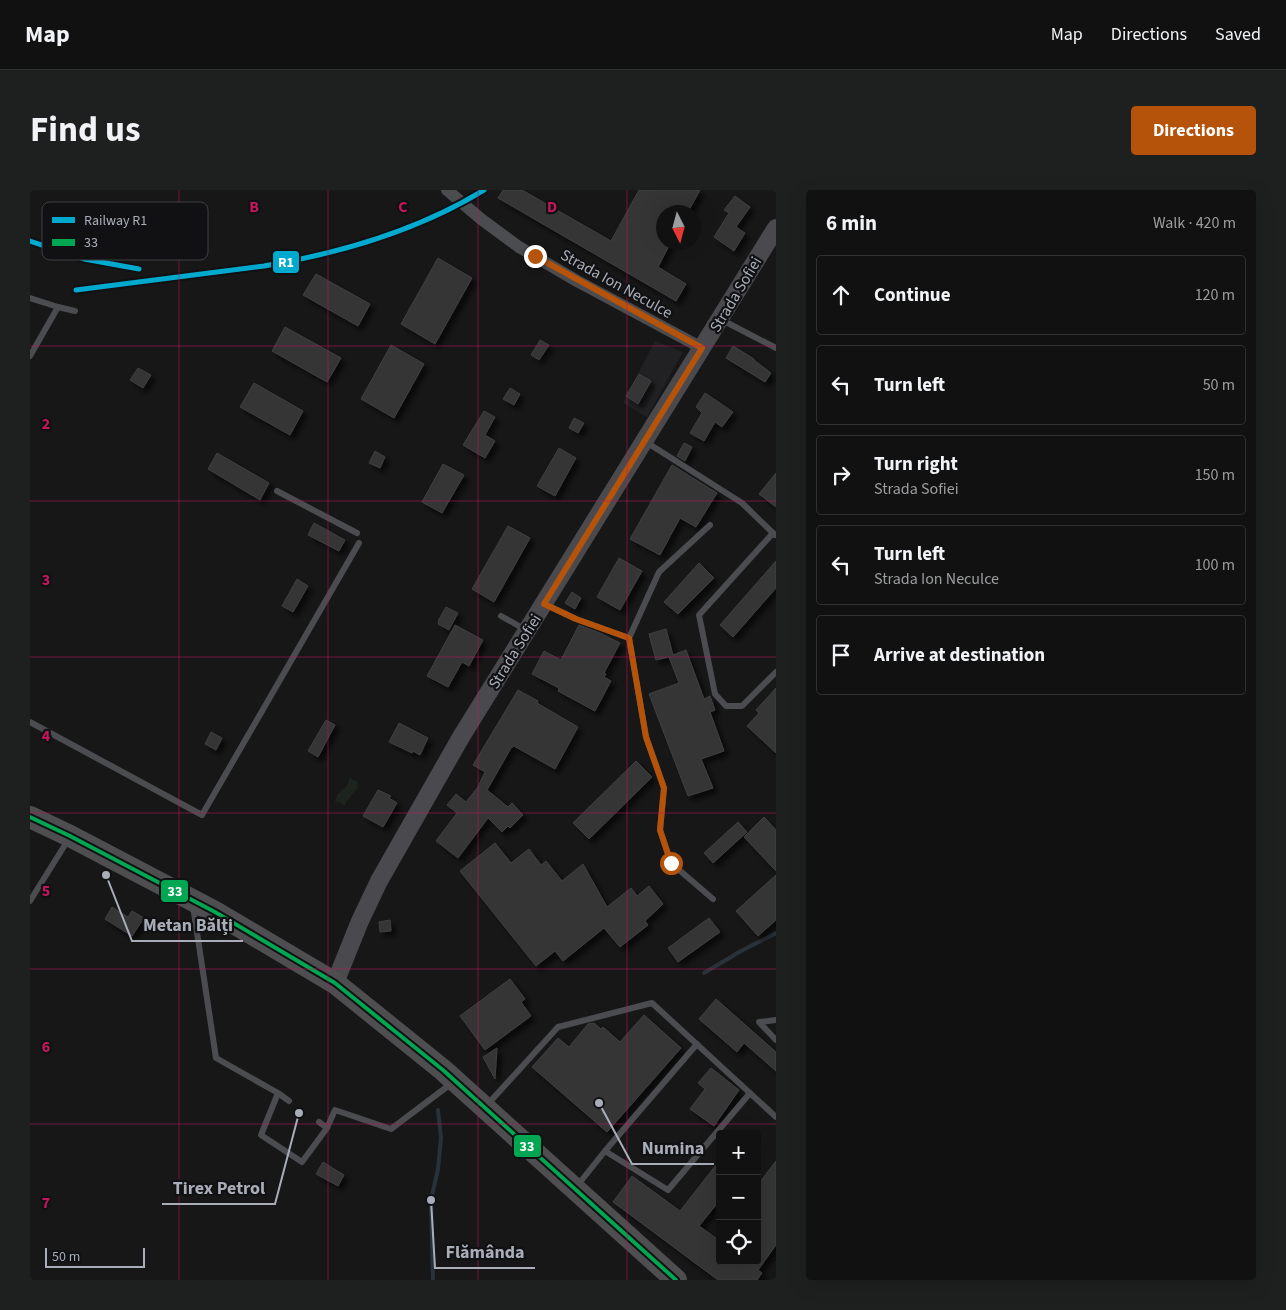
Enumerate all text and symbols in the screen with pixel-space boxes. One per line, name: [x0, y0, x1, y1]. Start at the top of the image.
text: Map: [25, 17, 70, 52]
text: Map: [1051, 22, 1083, 47]
text: Directions: [1111, 22, 1187, 47]
text: Saved: [1215, 22, 1261, 47]
text: Find us: [30, 105, 140, 155]
button: Directions: [1131, 106, 1256, 155]
text: B: [249, 196, 259, 218]
text: C: [398, 196, 408, 218]
text: D: [547, 196, 557, 218]
legend: [42, 202, 208, 260]
north arrow: [656, 205, 701, 250]
text: 6 min: [826, 208, 877, 238]
text: Railway R1: [84, 211, 147, 231]
text: Walk · 420 m: [1153, 212, 1236, 234]
text: 33: [84, 233, 98, 253]
street label: Strada Ion Neculce: [556, 244, 677, 324]
route end: [524, 245, 547, 268]
line badge: R1: [272, 250, 300, 274]
text: R1: [278, 253, 294, 273]
street label: Strada Sofiei: [705, 253, 767, 336]
icon: ahead: [827, 281, 855, 309]
text: Continue: [874, 282, 951, 309]
text: 120 m: [1195, 284, 1235, 306]
icon: left: [827, 371, 855, 399]
text: Turn left: [874, 372, 945, 399]
text: 50 m: [1203, 374, 1235, 396]
text: 2: [42, 413, 50, 435]
text: Turn right: [874, 451, 958, 478]
icon: right: [827, 461, 855, 489]
text: 150 m: [1195, 464, 1235, 486]
text: Strada Sofiei: [874, 478, 959, 500]
text: Turn left: [874, 541, 945, 568]
icon: left: [827, 551, 855, 579]
text: 100 m: [1195, 554, 1235, 576]
text: Strada Ion Neculce: [874, 568, 999, 590]
text: 3: [42, 569, 50, 591]
street label: Strada Sofiei: [483, 610, 547, 693]
icon: arrive: [827, 641, 855, 669]
text: Arrive at destination: [874, 642, 1045, 669]
text: 4: [42, 725, 51, 747]
route start: [660, 852, 683, 875]
line badge: 33: [160, 879, 189, 903]
text: 5: [42, 880, 50, 902]
text: 33: [168, 882, 182, 902]
callout: Metan Bălți: [132, 908, 243, 941]
text: Metan Bălți: [143, 913, 233, 938]
text: 6: [42, 1036, 50, 1058]
map controls: [716, 1130, 761, 1265]
button: +: [716, 1130, 761, 1175]
callout: Numina: [632, 1131, 714, 1164]
line badge: 33: [513, 1134, 542, 1158]
text: Numina: [642, 1136, 704, 1161]
text: 33: [520, 1137, 534, 1157]
callout: Tirex Petrol: [162, 1171, 275, 1204]
button: −: [716, 1175, 761, 1220]
text: Tirex Petrol: [173, 1176, 265, 1201]
text: 7: [42, 1192, 50, 1214]
button: locate: [716, 1220, 761, 1265]
callout: Flămânda: [435, 1235, 535, 1268]
text: Flămânda: [445, 1240, 525, 1265]
scale bar: [45, 1245, 145, 1268]
text: 50 m: [52, 1247, 80, 1267]

